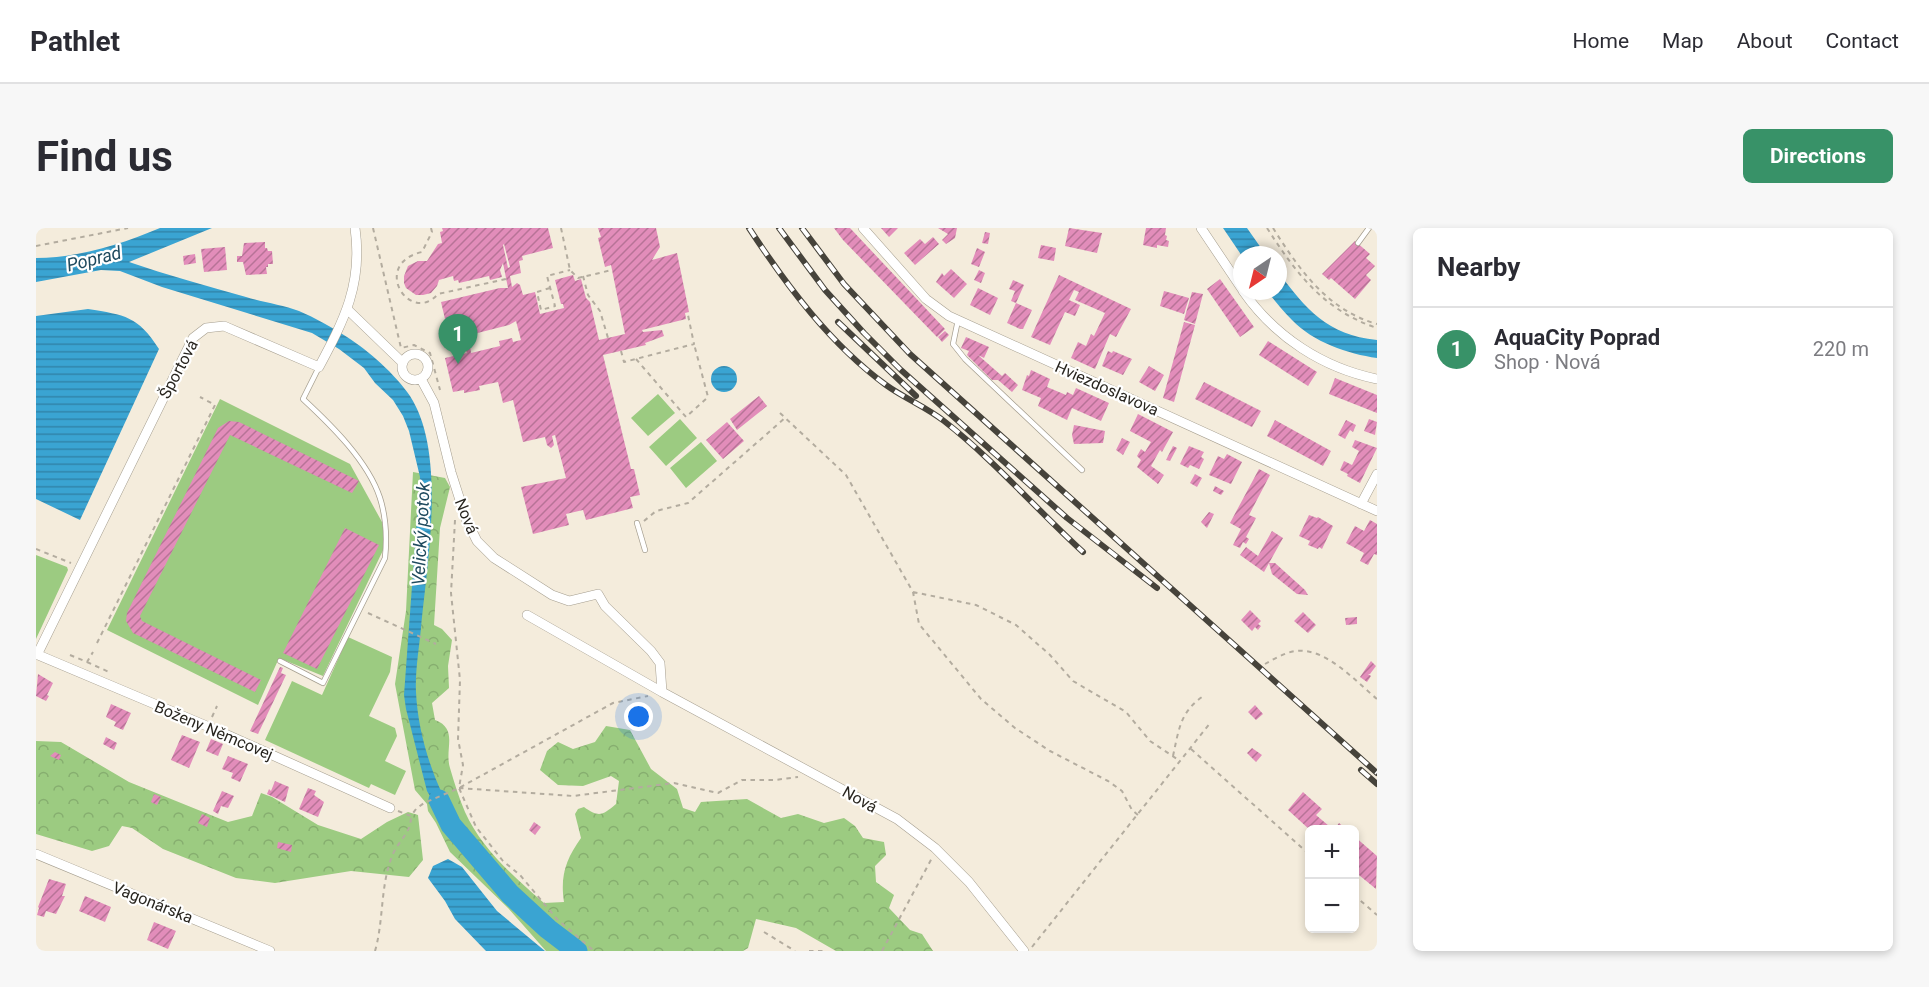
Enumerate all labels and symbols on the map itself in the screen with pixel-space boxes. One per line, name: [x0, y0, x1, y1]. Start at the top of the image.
water label: Poprad: [64, 241, 124, 275]
north arrow: [1233, 246, 1287, 300]
pin: 1: [438, 314, 478, 364]
street label: Športová: [154, 336, 202, 402]
street label: Hviezdoslavova: [1052, 357, 1161, 420]
water label: Velický potok: [407, 481, 434, 586]
street label: Nová: [451, 496, 482, 537]
street label: Boženy Němcovej: [152, 697, 276, 764]
your location: [624, 702, 653, 731]
street label: Nová: [839, 782, 880, 817]
street label: Vagonárska: [110, 878, 196, 927]

